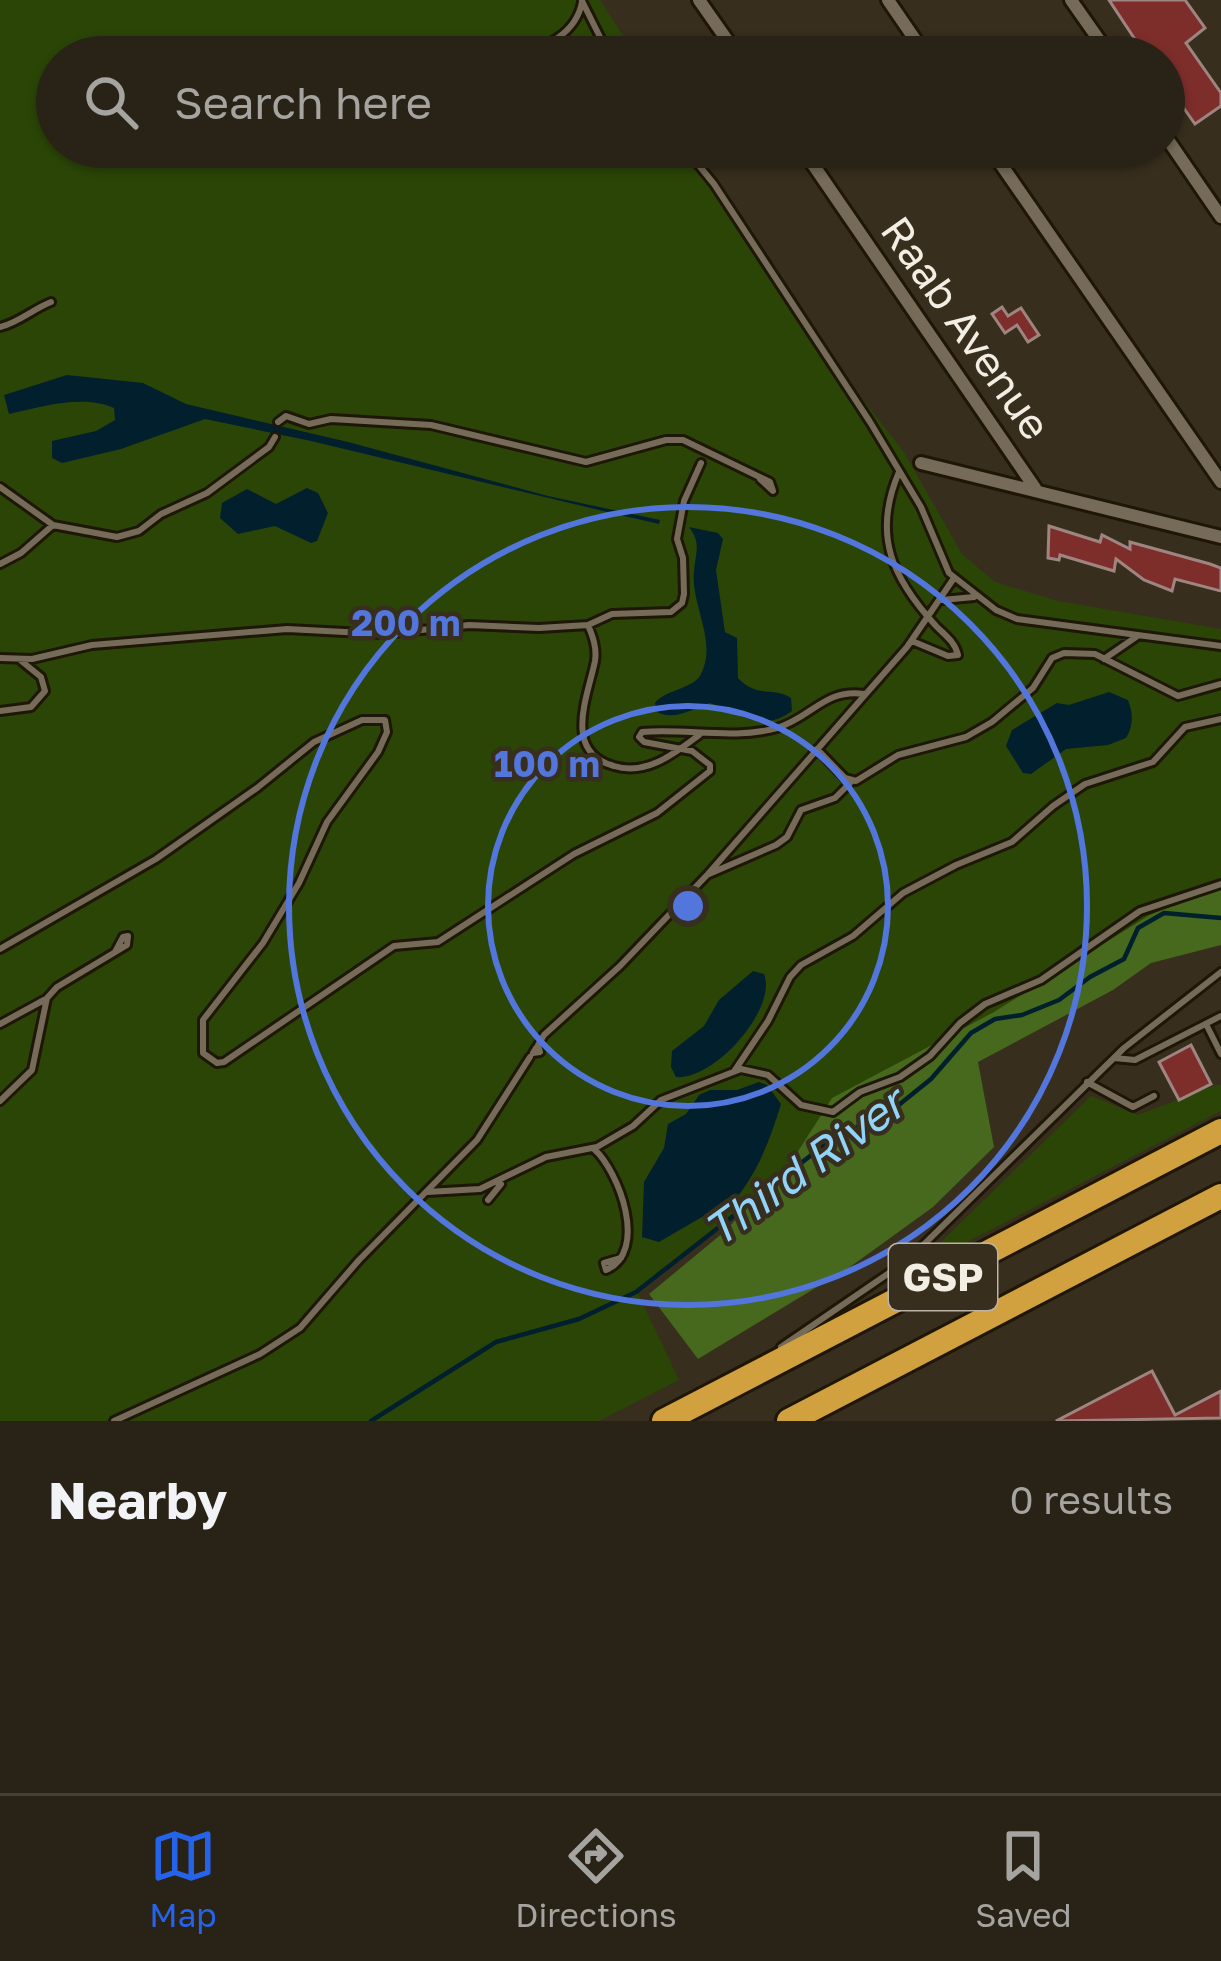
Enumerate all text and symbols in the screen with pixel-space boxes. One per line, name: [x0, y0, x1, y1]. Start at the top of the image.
search box: [36, 36, 1185, 168]
icon: search: [78, 69, 144, 135]
text: Search here: [174, 75, 432, 129]
street label: Raab Avenue: [872, 207, 1062, 448]
text: 200 m: [351, 601, 461, 644]
text: 100 m: [494, 742, 600, 785]
centre of rings: [667, 885, 709, 927]
water label: Third River: [693, 1072, 918, 1257]
road number: GSP: [889, 1244, 997, 1310]
text: Nearby: [48, 1469, 227, 1530]
text: 0 results: [1009, 1476, 1173, 1523]
tab: Map: [149, 1823, 217, 1934]
tab: Directions: [515, 1823, 677, 1934]
tab: Saved: [975, 1823, 1072, 1934]

